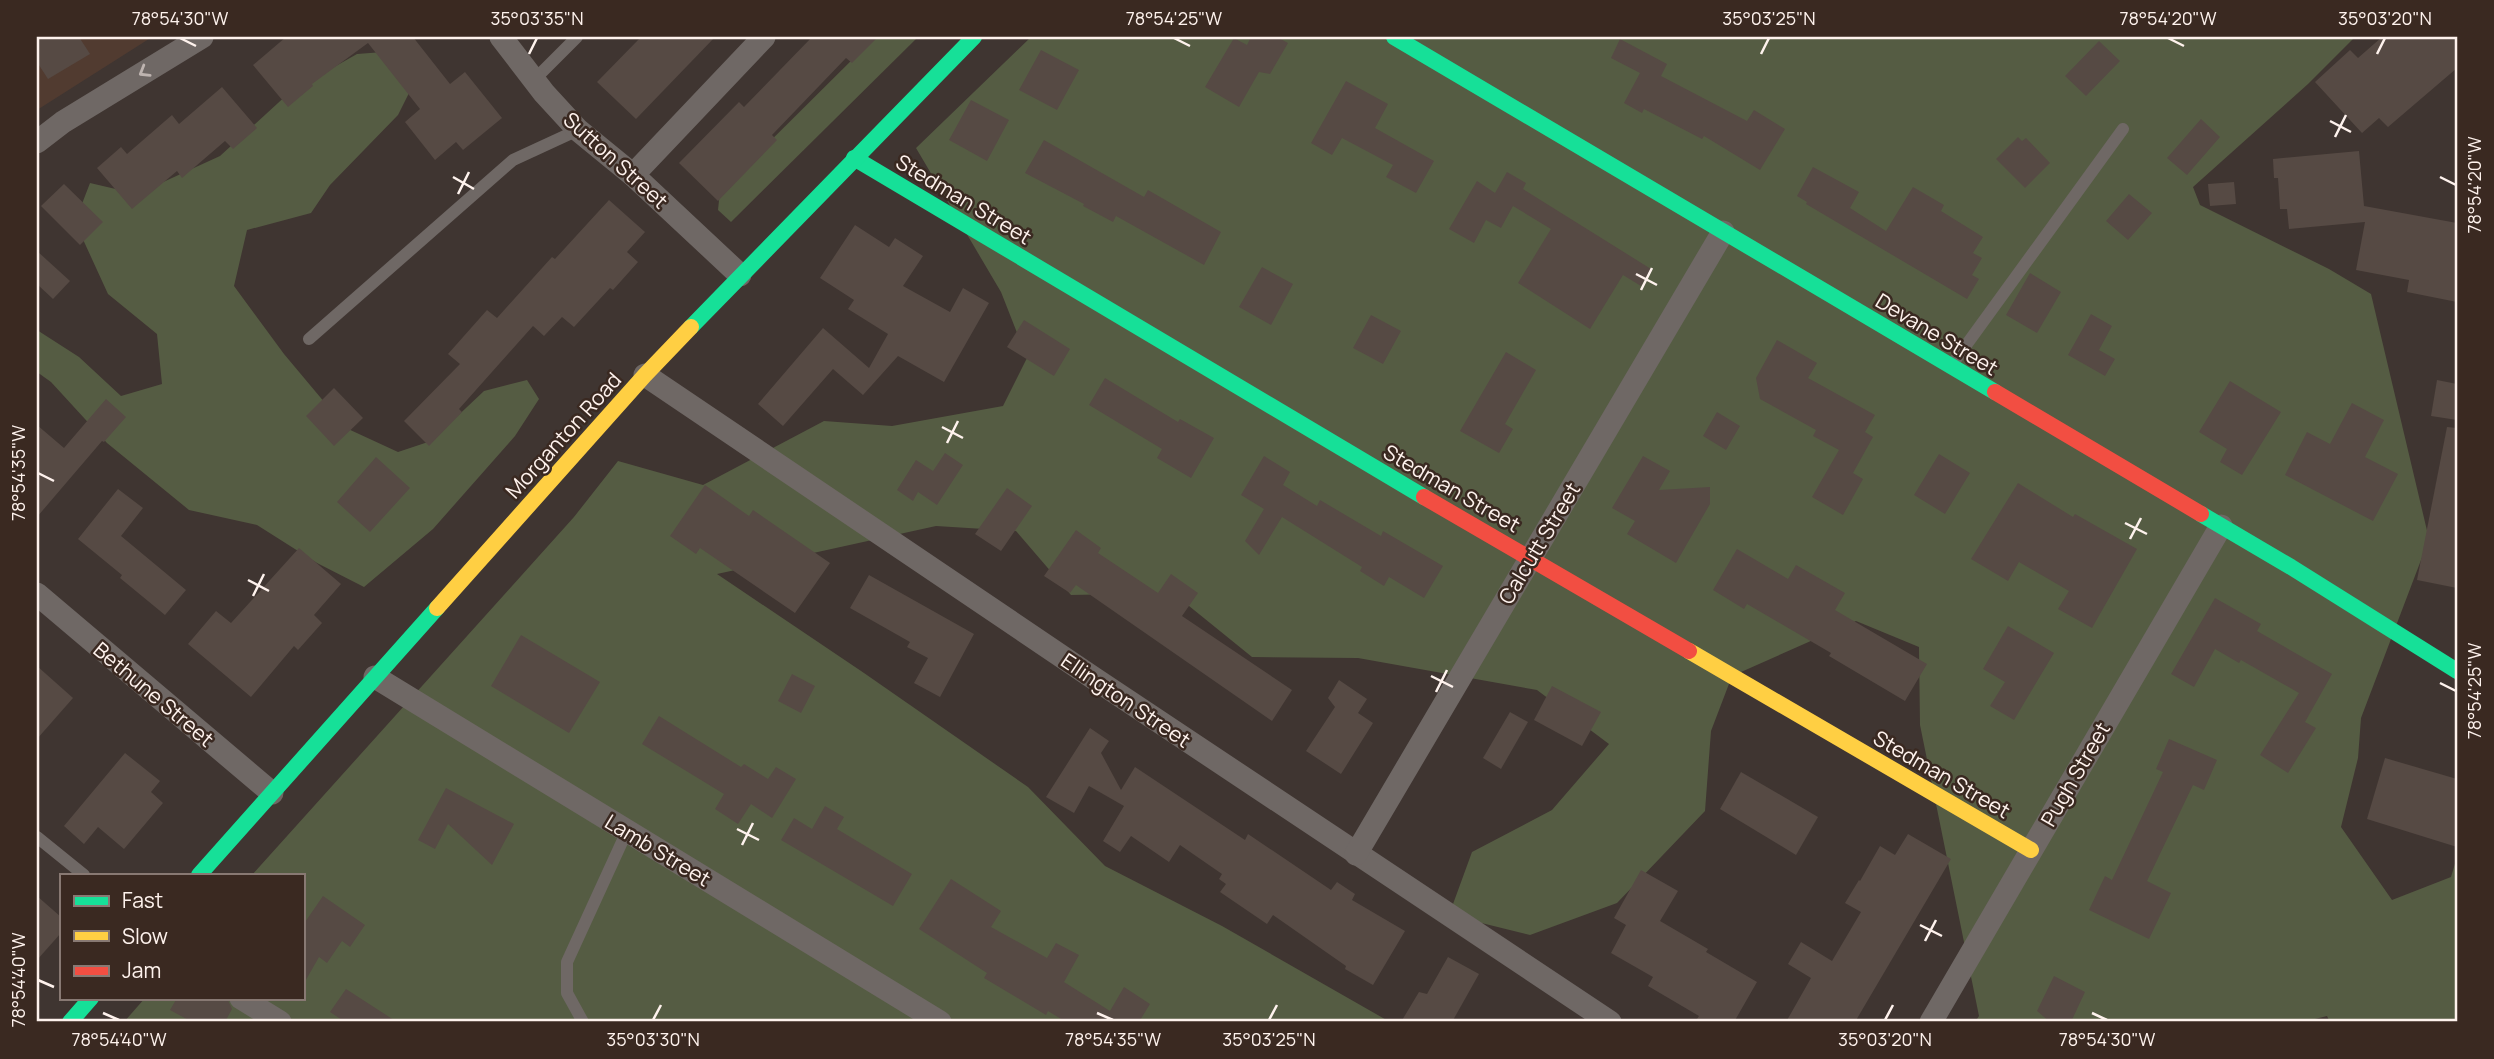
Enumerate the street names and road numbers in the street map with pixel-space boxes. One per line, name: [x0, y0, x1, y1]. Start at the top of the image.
street label: Sutton Street: [558, 106, 674, 214]
street label: Stedman Street: [891, 147, 1037, 251]
street label: Devane Street: [1871, 286, 2003, 382]
street label: Morganton Road: [499, 366, 627, 504]
street label: Stedman Street: [1379, 438, 1525, 538]
street label: Calcutt Street: [1492, 477, 1586, 609]
street label: Bethune Street: [88, 635, 220, 753]
street label: Ellington Street: [1056, 646, 1196, 754]
street label: Pugh Street: [2034, 717, 2116, 831]
street label: Stedman Street: [1869, 724, 2015, 824]
street label: Lamb Street: [600, 807, 716, 893]

